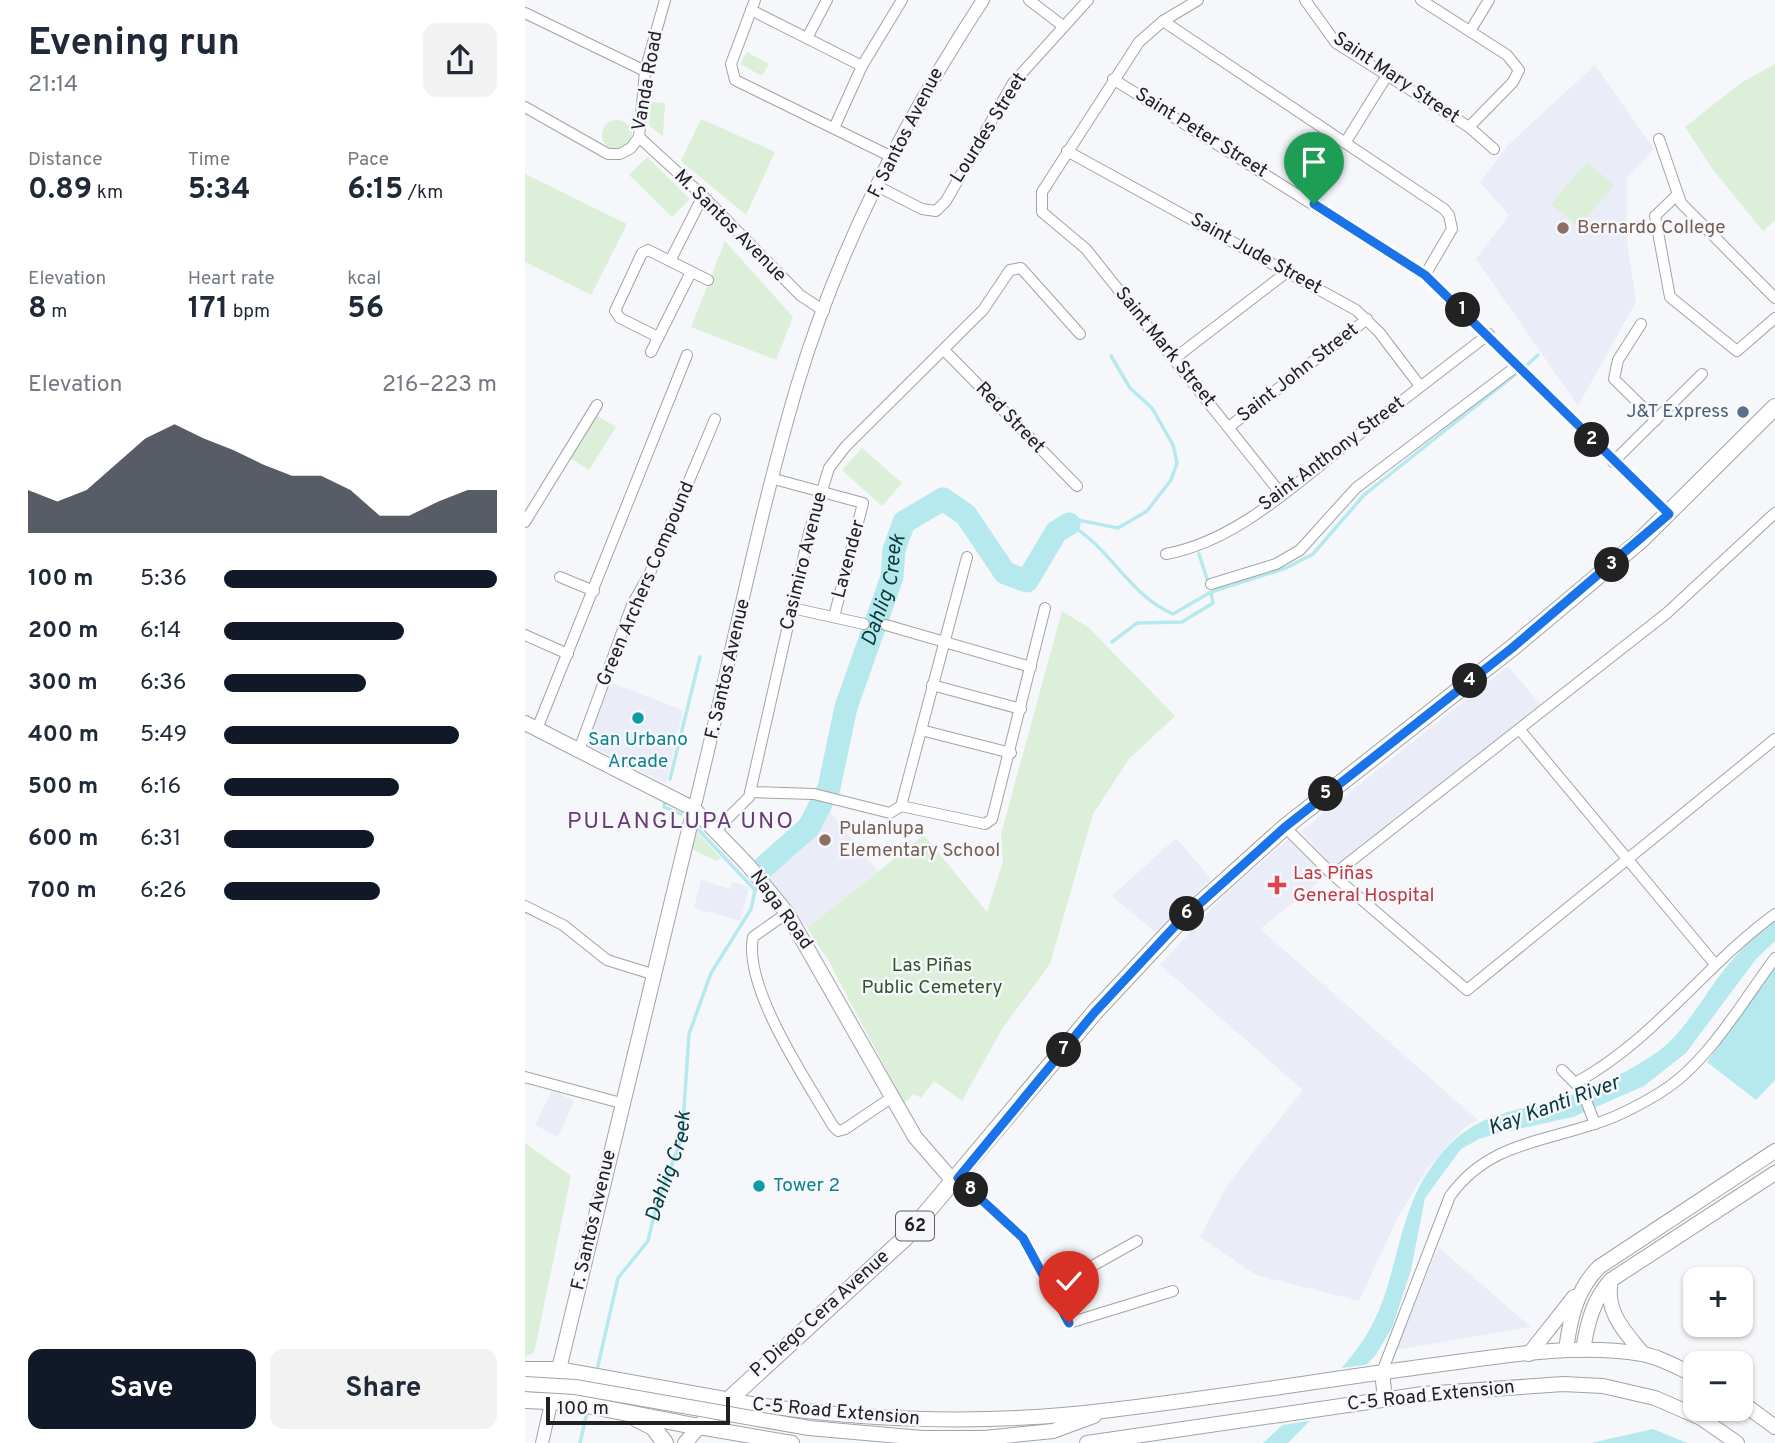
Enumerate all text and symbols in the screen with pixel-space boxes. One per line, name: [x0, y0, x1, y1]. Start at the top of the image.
text: Evening run: [28, 20, 240, 69]
button: share: [423, 23, 497, 97]
street label: Saint Mary Street: [1328, 27, 1464, 129]
street label: Vanda Road: [627, 29, 669, 133]
street label: F. Santos Avenue: [863, 64, 949, 202]
street label: Lourdes Street: [946, 68, 1032, 188]
text: 21:14: [28, 71, 78, 100]
street label: Saint Peter Street: [1130, 83, 1272, 183]
pin: [1284, 132, 1344, 204]
icon: arrive: [1295, 143, 1333, 181]
text: Distance: [28, 148, 103, 172]
text: Time: [188, 148, 230, 172]
text: Pace: [347, 148, 389, 172]
street label: M. Santos Avenue: [669, 165, 791, 287]
text: 0.89: [28, 172, 92, 209]
text: 5:34: [188, 172, 251, 209]
text: 6:15: [347, 172, 403, 209]
text: km: [92, 181, 123, 205]
text: /km: [403, 181, 443, 205]
street label: Saint Jude Street: [1186, 208, 1326, 300]
place label: Bernardo College: [1577, 216, 1725, 240]
marker: Bernardo College: [1555, 220, 1571, 236]
text: Elevation: [28, 267, 106, 291]
text: Heart rate: [188, 267, 275, 291]
text: kcal: [347, 267, 381, 291]
street label: Saint Mark Street: [1109, 282, 1221, 412]
text: 8: [28, 291, 47, 328]
text: 171: [188, 291, 228, 328]
text: 56: [347, 291, 384, 328]
pin: 1: [1445, 292, 1481, 328]
text: 1: [1459, 297, 1466, 321]
text: m: [47, 300, 67, 324]
text: bpm: [228, 300, 270, 324]
street label: Saint John Street: [1232, 318, 1364, 428]
text: Elevation: [28, 371, 123, 400]
text: 216–223 m: [382, 371, 497, 400]
street label: Red Street: [970, 377, 1050, 459]
street label: Saint Anthony Street: [1254, 391, 1410, 517]
place label: J&T Express: [1626, 400, 1729, 424]
marker: J&T Express: [1735, 404, 1751, 420]
pin: 2: [1575, 422, 1609, 458]
text: 2: [1586, 427, 1597, 451]
street label: Green Archers Compound: [592, 478, 700, 690]
street label: Casimiro Avenue: [775, 489, 833, 633]
street label: Lavender: [827, 517, 871, 601]
water label: Dahlig Creek: [855, 530, 912, 650]
pin: 3: [1595, 548, 1629, 582]
text: 3: [1606, 552, 1617, 576]
text: 100 m: [28, 565, 93, 594]
text: 5:36: [140, 565, 187, 594]
street label: F. Santos Avenue: [700, 596, 756, 742]
text: 200 m: [28, 617, 98, 646]
text: 6:14: [140, 617, 181, 646]
pin: 4: [1453, 664, 1487, 698]
text: 4: [1463, 668, 1476, 692]
text: 300 m: [28, 669, 98, 698]
text: 6:36: [140, 669, 186, 698]
marker: San Urbano Arcade: [630, 710, 646, 726]
text: 400 m: [28, 721, 99, 750]
text: 5:49: [140, 721, 187, 750]
place label: San Urbano Arcade: [588, 728, 688, 774]
text: 500 m: [28, 773, 98, 802]
text: 6:16: [140, 773, 181, 802]
pin: 5: [1309, 776, 1343, 812]
text: 5: [1320, 781, 1331, 805]
district label: PULANGLUPA UNO: [567, 808, 795, 837]
place label: Pulanlupa Elementary School: [839, 817, 1000, 863]
text: 600 m: [28, 825, 98, 854]
text: 6:31: [140, 825, 181, 854]
marker: Pulanlupa Elementary School: [817, 832, 833, 848]
place label: Las Piñas General Hospital: [1293, 862, 1435, 908]
street label: Naga Road: [744, 866, 818, 954]
marker: Las Piñas General Hospital: [1267, 875, 1287, 895]
text: 700 m: [28, 877, 97, 906]
text: 6:26: [140, 877, 187, 906]
pin: 6: [1169, 897, 1205, 932]
text: 6: [1181, 901, 1192, 925]
park label: Las Piñas Public Cemetery: [861, 954, 1003, 1000]
pin: 7: [1047, 1032, 1081, 1068]
text: 7: [1058, 1037, 1069, 1061]
water label: Kay Kanti River: [1484, 1069, 1625, 1142]
water label: Dahlig Creek: [639, 1110, 697, 1224]
street label: F. Santos Avenue: [566, 1147, 622, 1293]
pin: 8: [953, 1172, 989, 1208]
place label: Tower 2: [773, 1174, 840, 1198]
text: 8: [965, 1177, 976, 1201]
marker: Tower 2: [751, 1178, 767, 1194]
road number: 62: [896, 1212, 934, 1240]
street label: P. Diego Cera Avenue: [745, 1245, 895, 1383]
pin: [1039, 1251, 1099, 1323]
icon: check: [1050, 1262, 1088, 1300]
map controls: [1683, 1267, 1753, 1421]
button: +: [1683, 1267, 1753, 1337]
button: Save: [28, 1349, 256, 1429]
button: Share: [270, 1349, 497, 1429]
button: −: [1683, 1351, 1753, 1421]
street label: C-5 Road Extension: [1346, 1375, 1516, 1417]
street label: C-5 Road Extension: [751, 1393, 921, 1431]
scale bar: [546, 1394, 730, 1426]
text: 100 m: [557, 1397, 609, 1421]

